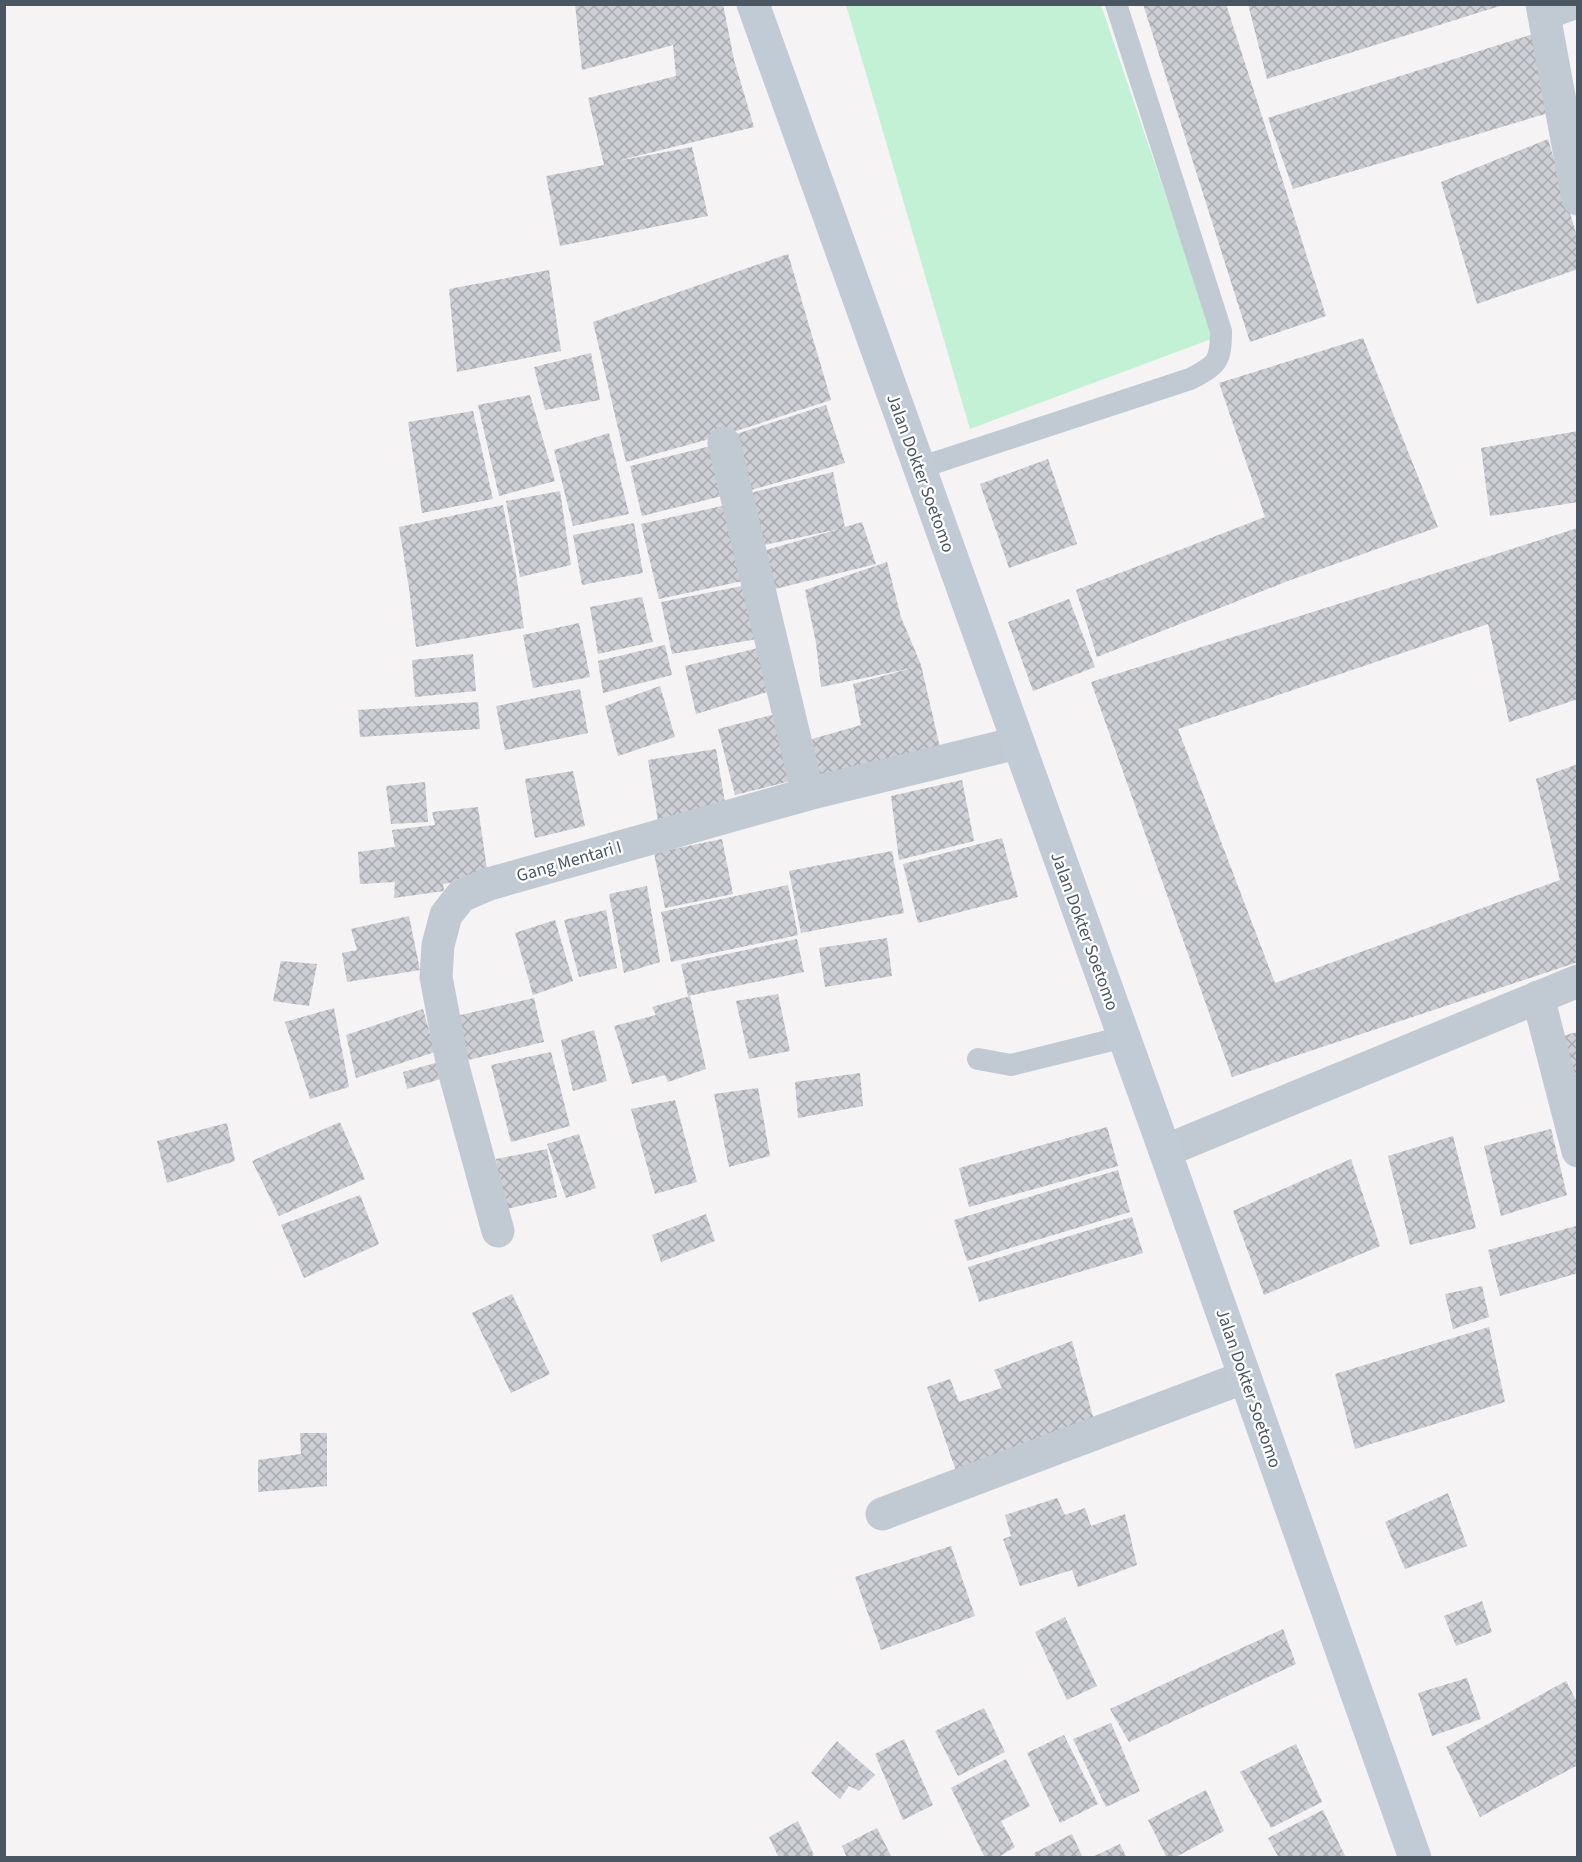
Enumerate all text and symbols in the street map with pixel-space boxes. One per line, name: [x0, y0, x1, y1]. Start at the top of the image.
street label: Jalan Dokter Soetomo: [880, 390, 961, 556]
street label: Gang Mentari I: [514, 835, 625, 888]
street label: Jalan Dokter Soetomo: [1044, 848, 1125, 1014]
street label: Jalan Dokter Soetomo: [1209, 1305, 1288, 1471]

